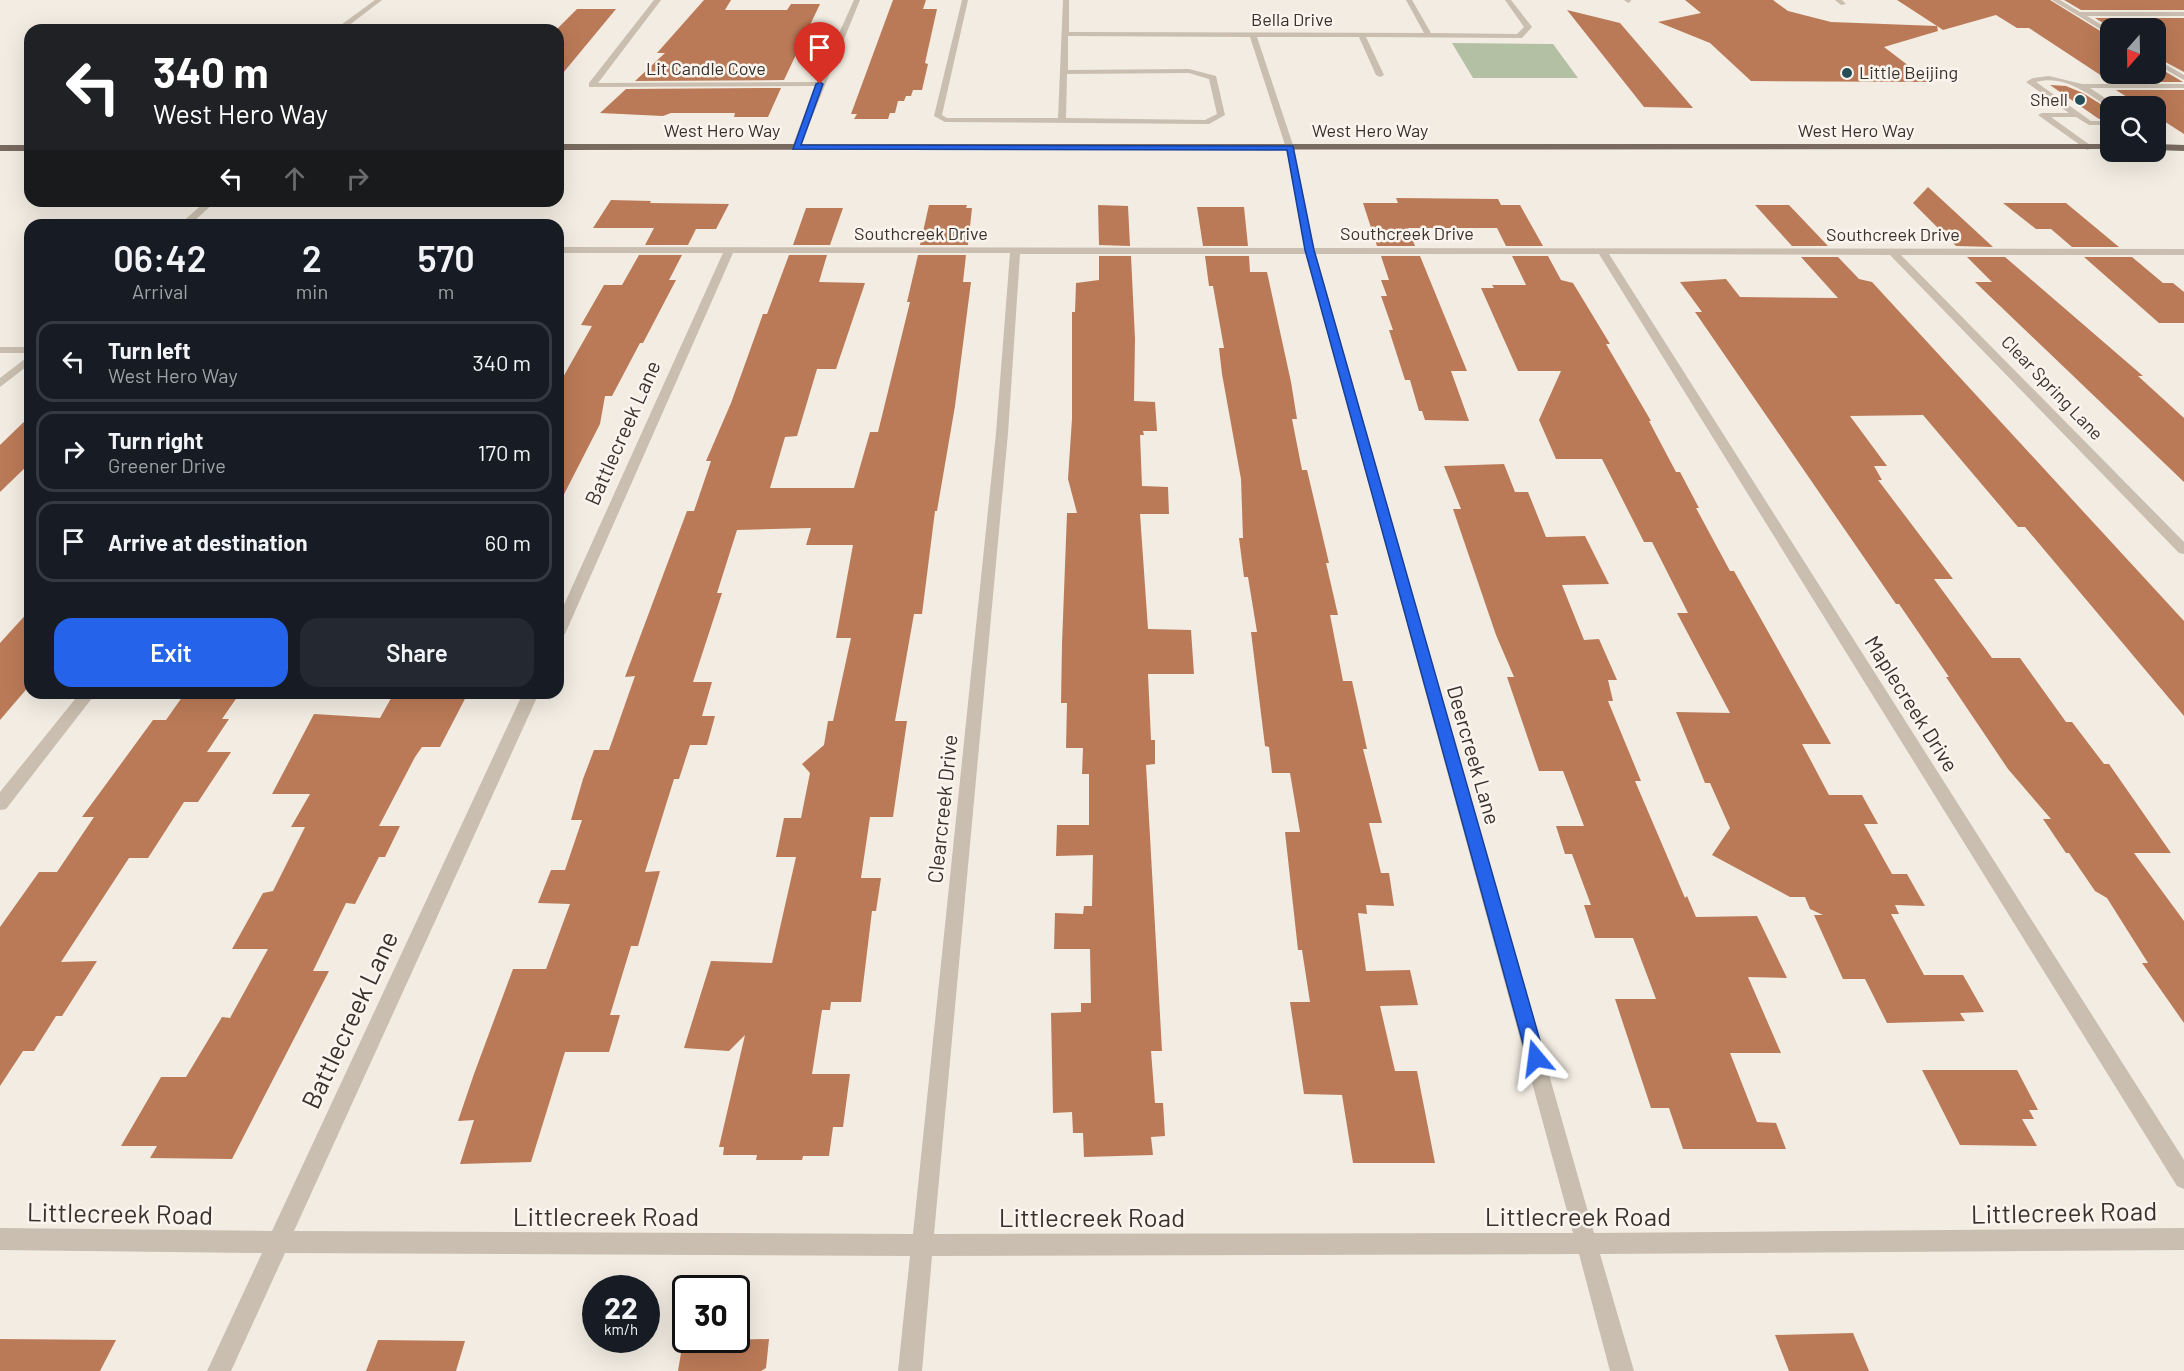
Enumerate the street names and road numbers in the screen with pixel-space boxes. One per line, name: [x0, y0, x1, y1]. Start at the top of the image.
street label: Bella Drive: [1251, 8, 1333, 30]
street label: Lit Candle Cove: [646, 57, 766, 79]
street label: West Hero Way: [664, 119, 780, 141]
street label: West Hero Way: [1312, 119, 1428, 141]
street label: West Hero Way: [1798, 119, 1914, 141]
street label: Southcreek Drive: [854, 222, 988, 244]
street label: Southcreek Drive: [1340, 222, 1474, 244]
street label: Southcreek Drive: [1826, 223, 1960, 245]
street label: Clear Spring Lane: [1997, 330, 2108, 444]
street label: Battlecreek Lane: [579, 356, 665, 509]
street label: Maplecreek Drive: [1860, 631, 1964, 776]
street label: Deercreek Lane: [1443, 682, 1506, 827]
street label: Clearcreek Drive: [921, 733, 962, 884]
street label: Battlecreek Lane: [294, 926, 403, 1113]
street label: Littlecreek Road: [1970, 1194, 2157, 1229]
street label: Littlecreek Road: [27, 1195, 214, 1230]
street label: Littlecreek Road: [513, 1200, 699, 1231]
street label: Littlecreek Road: [1485, 1200, 1671, 1231]
street label: Littlecreek Road: [999, 1201, 1185, 1232]

